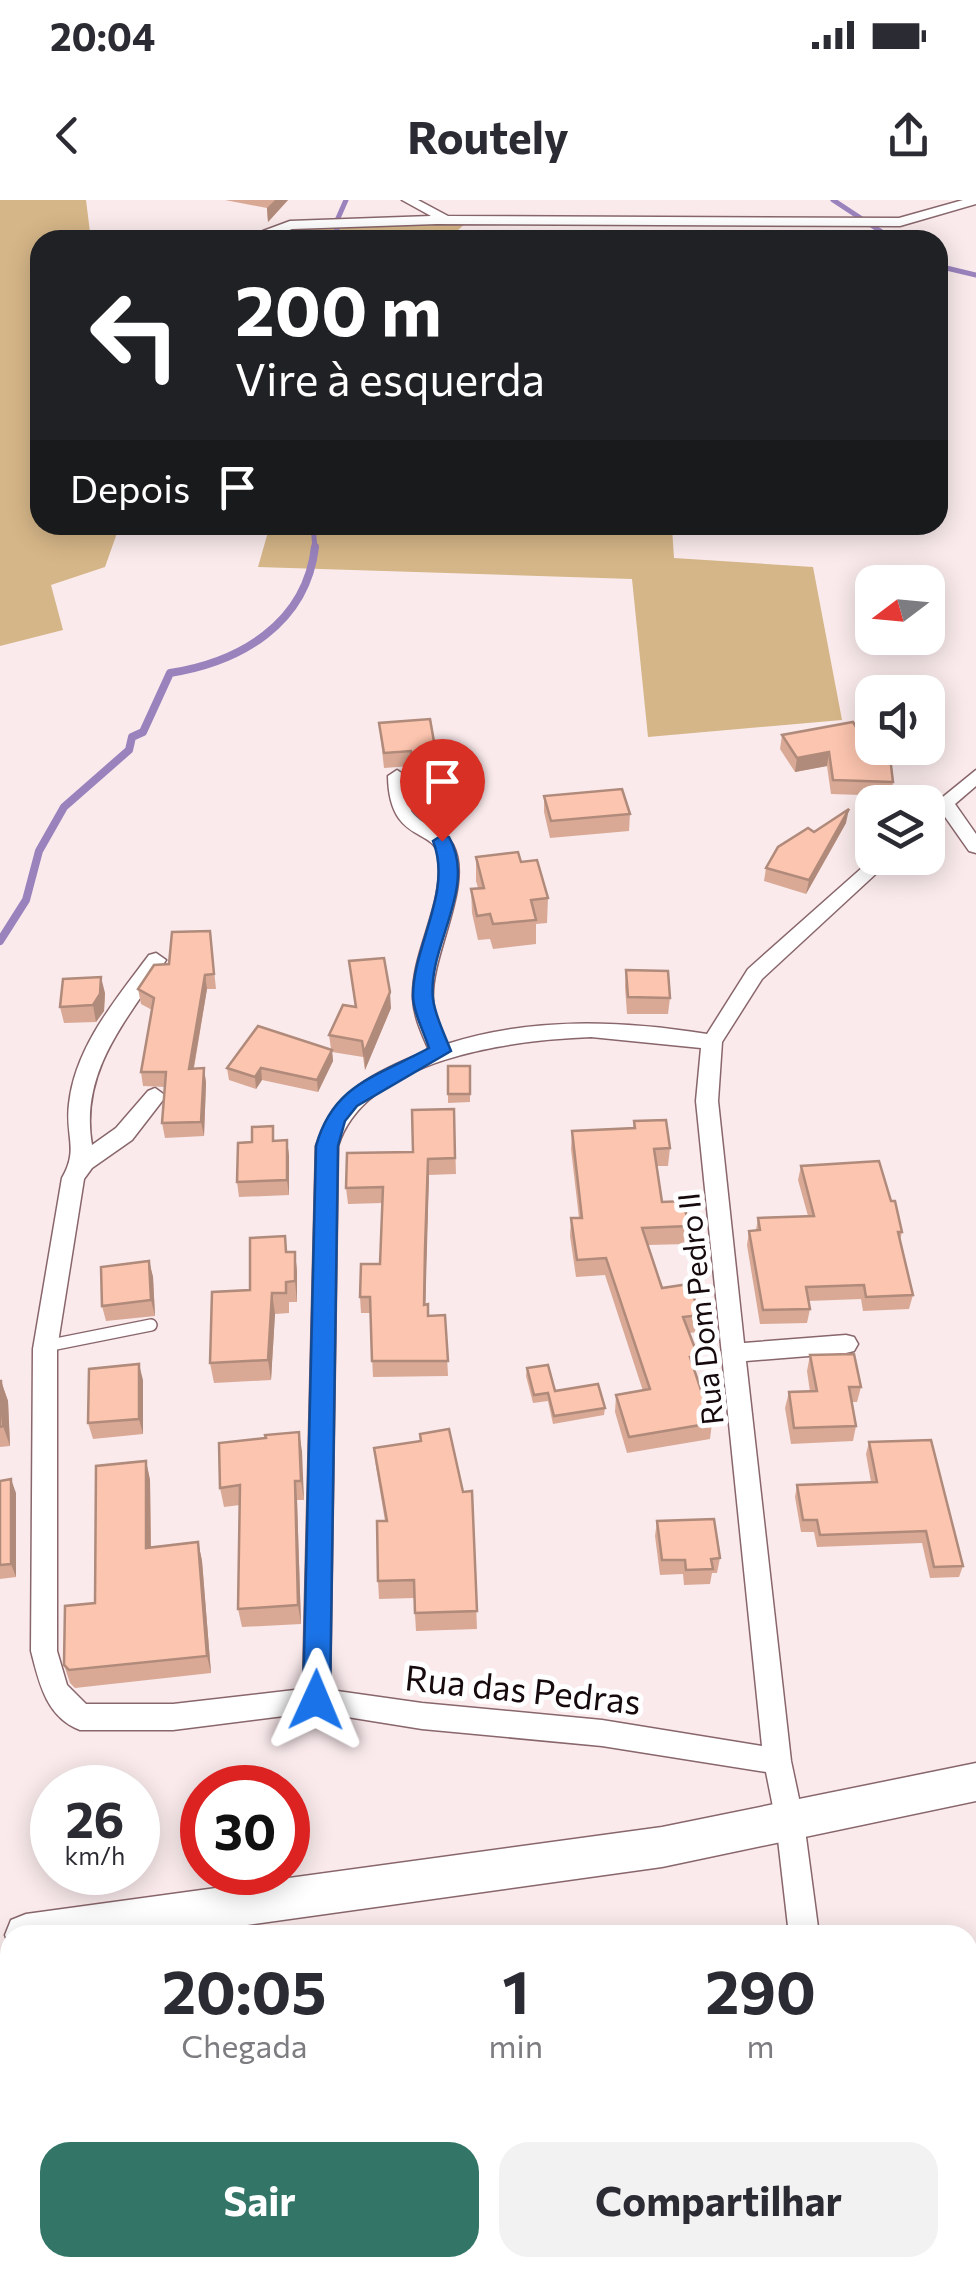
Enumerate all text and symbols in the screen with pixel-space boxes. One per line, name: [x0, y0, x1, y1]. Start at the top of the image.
text: 20:04: [50, 12, 155, 59]
icon: back: [40, 108, 95, 163]
text: Routely: [407, 108, 569, 163]
icon: share: [881, 108, 936, 163]
text: 200 m: [235, 265, 442, 350]
icon: left: [70, 270, 200, 400]
text: Vire à esquerda: [235, 350, 545, 405]
icon: arrive: [210, 460, 265, 515]
text: Depois: [70, 464, 190, 511]
north arrow: [855, 565, 945, 655]
map controls: [855, 565, 945, 875]
button: sound: [855, 675, 945, 765]
pin: [400, 739, 485, 842]
icon: arrive: [415, 754, 470, 809]
button: layers: [855, 785, 945, 875]
street label: Rua Dom Pedro II: [668, 1191, 730, 1427]
position arrow: [264, 1648, 368, 1752]
street label: Rua das Pedras: [403, 1654, 643, 1722]
speed limit sign: 30: [180, 1765, 310, 1895]
text: 26: [65, 1787, 124, 1848]
text: km/h: [65, 1840, 125, 1870]
text: 20:05: [162, 1953, 326, 2026]
text: 1: [502, 1953, 529, 2026]
text: 290: [705, 1953, 816, 2026]
text: Chegada: [181, 2025, 307, 2065]
text: min: [489, 2025, 543, 2065]
text: m: [747, 2025, 774, 2065]
button: Sair: [40, 2142, 479, 2257]
button: Compartilhar: [499, 2142, 938, 2257]

